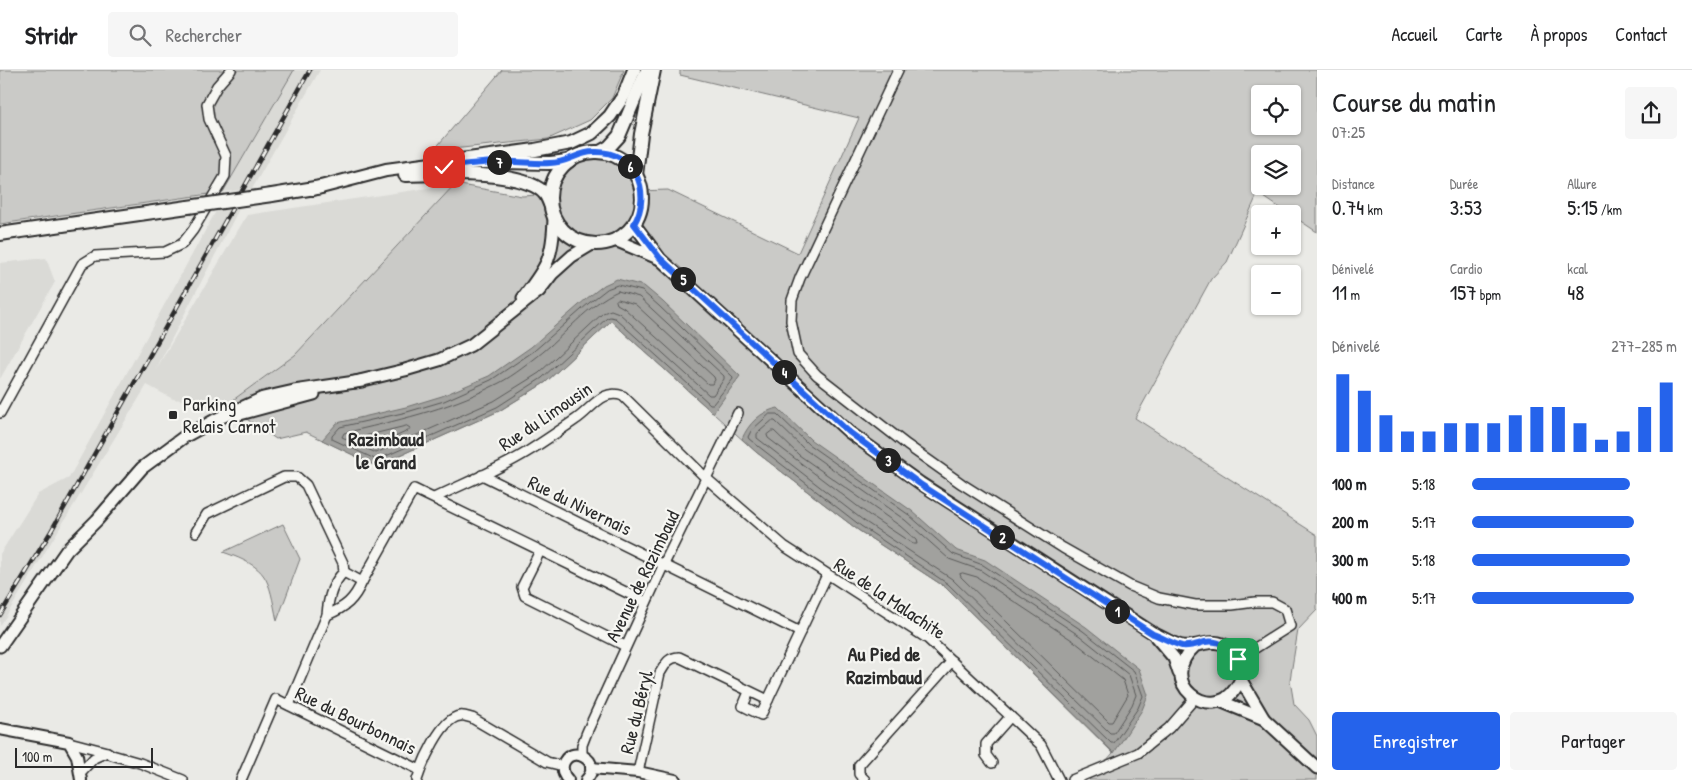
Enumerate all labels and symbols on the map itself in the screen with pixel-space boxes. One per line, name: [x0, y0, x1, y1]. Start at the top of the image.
pin: [423, 146, 465, 188]
pin: 7: [486, 150, 512, 174]
pin: 6: [618, 154, 642, 178]
pin: 5: [670, 266, 696, 292]
pin: 4: [772, 360, 796, 384]
street label: Rue du Limousin: [493, 375, 597, 457]
place label: Parking Relais Carnot: [183, 391, 276, 439]
marker: Parking Relais Carnot: [167, 409, 179, 421]
district label: Razimbaud le Grand: [348, 425, 424, 475]
pin: 3: [876, 448, 900, 472]
street label: Rue du Nivernais: [524, 469, 636, 541]
street label: Avenue de Razimbaud: [599, 505, 685, 646]
pin: 2: [990, 524, 1014, 550]
street label: Rue de la Malachite: [829, 551, 951, 645]
pin: 1: [1104, 598, 1130, 624]
pin: [1217, 638, 1259, 680]
district label: Au Pied de Razimbaud: [846, 640, 922, 690]
street label: Rue du Béryl: [613, 667, 659, 756]
street label: Rue du Bourbonnais: [291, 680, 421, 760]
scale bar: [15, 745, 152, 768]

